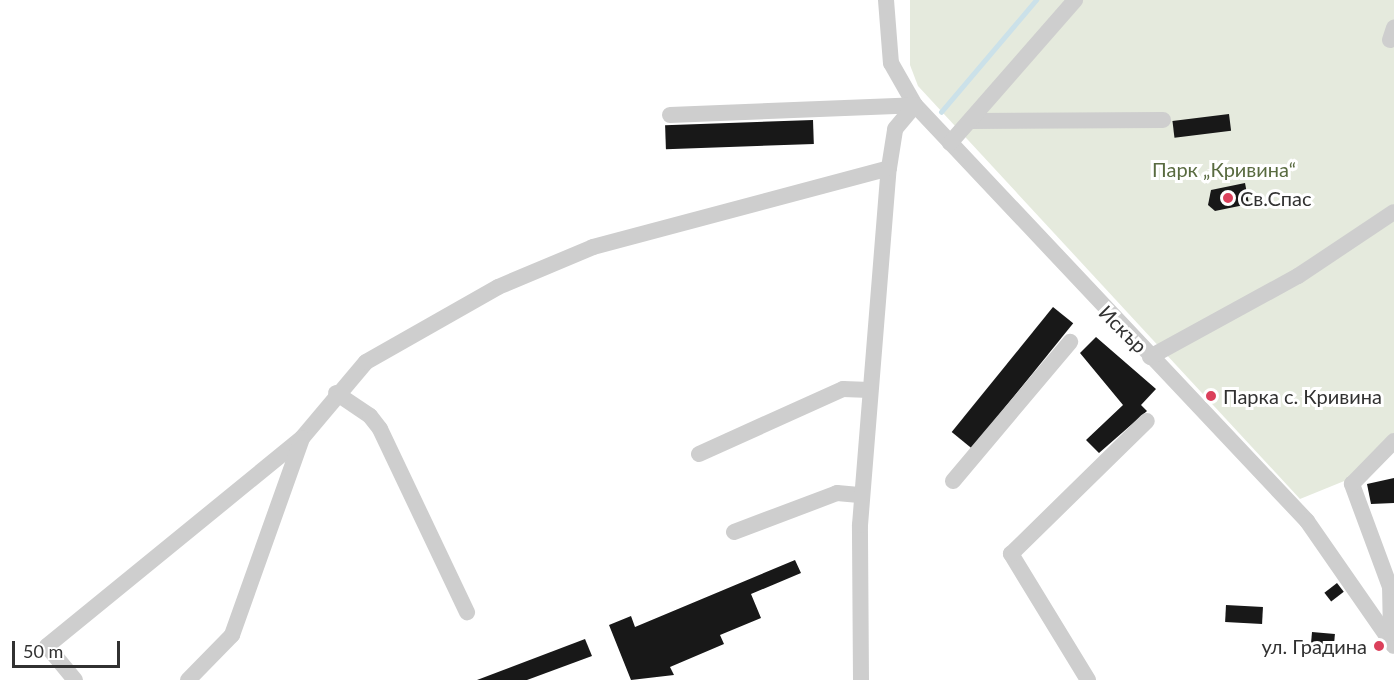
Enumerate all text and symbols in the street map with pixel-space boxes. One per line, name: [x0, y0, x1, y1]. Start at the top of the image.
park label: Парк „Кривина“: [1152, 157, 1296, 181]
place label: Св.Спас: [1240, 186, 1312, 210]
marker: Св.Спас: [1221, 191, 1235, 205]
street label: Искър: [1094, 300, 1152, 358]
place label: Парка с. Кривина: [1223, 384, 1382, 408]
marker: Парка с. Кривина: [1204, 389, 1218, 403]
scale bar: [15, 629, 123, 667]
place label: ул. Градина: [1261, 634, 1367, 658]
marker: ул. Градина: [1372, 639, 1386, 653]
text: 50 m: [23, 640, 63, 662]

